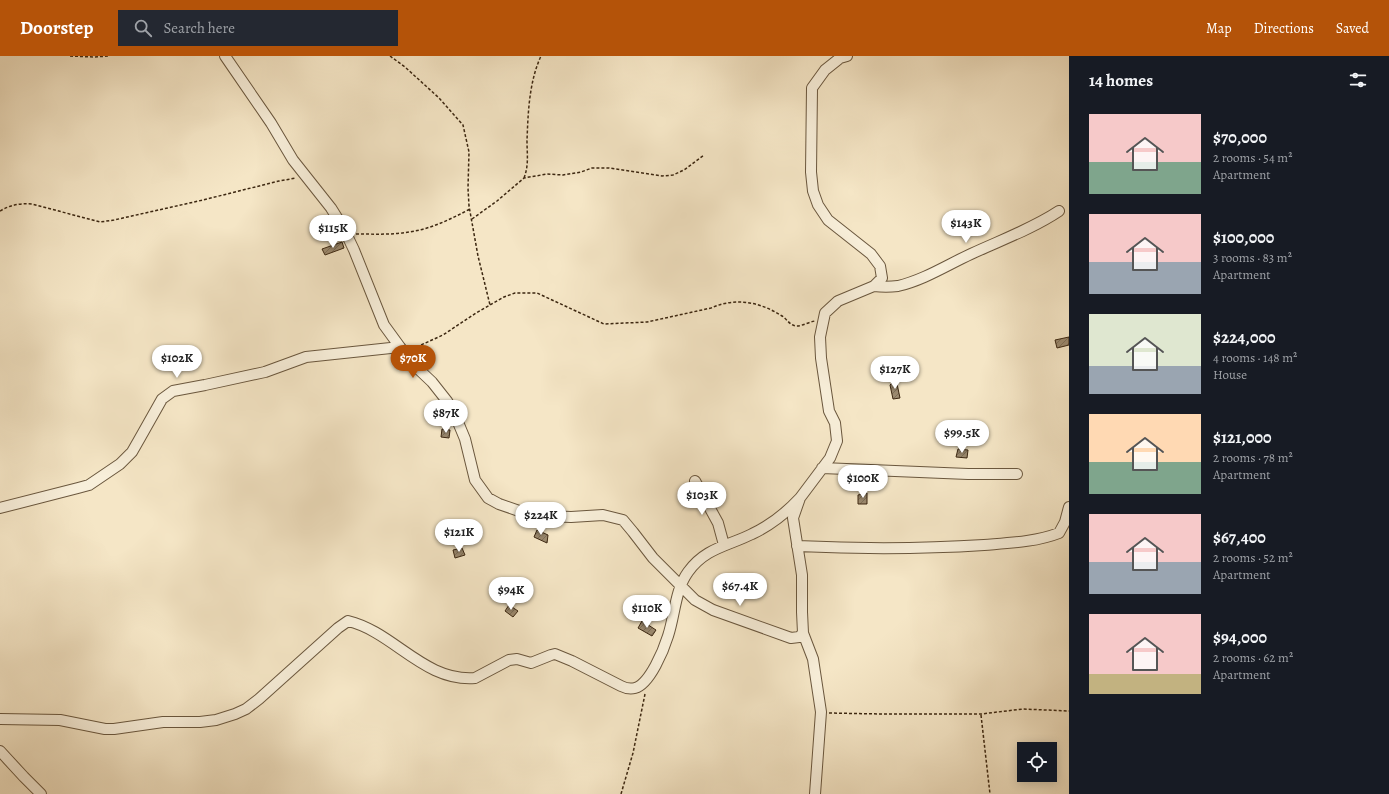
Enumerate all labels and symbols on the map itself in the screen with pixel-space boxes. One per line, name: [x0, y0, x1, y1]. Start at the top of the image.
pin: $143K: [938, 210, 994, 244]
pin: $115K: [305, 215, 361, 249]
pin: $102K: [149, 345, 205, 379]
pin: $70K: [389, 345, 437, 379]
pin: $127K: [867, 356, 923, 390]
pin: $87K: [422, 400, 470, 434]
pin: $99.5K: [929, 420, 995, 454]
pin: $100K: [835, 465, 891, 499]
pin: $103K: [674, 482, 730, 516]
pin: $224K: [513, 502, 569, 536]
pin: $121K: [431, 519, 487, 553]
pin: $67.4K: [707, 573, 773, 607]
pin: $94K: [487, 577, 535, 611]
pin: $110K: [619, 595, 675, 629]

